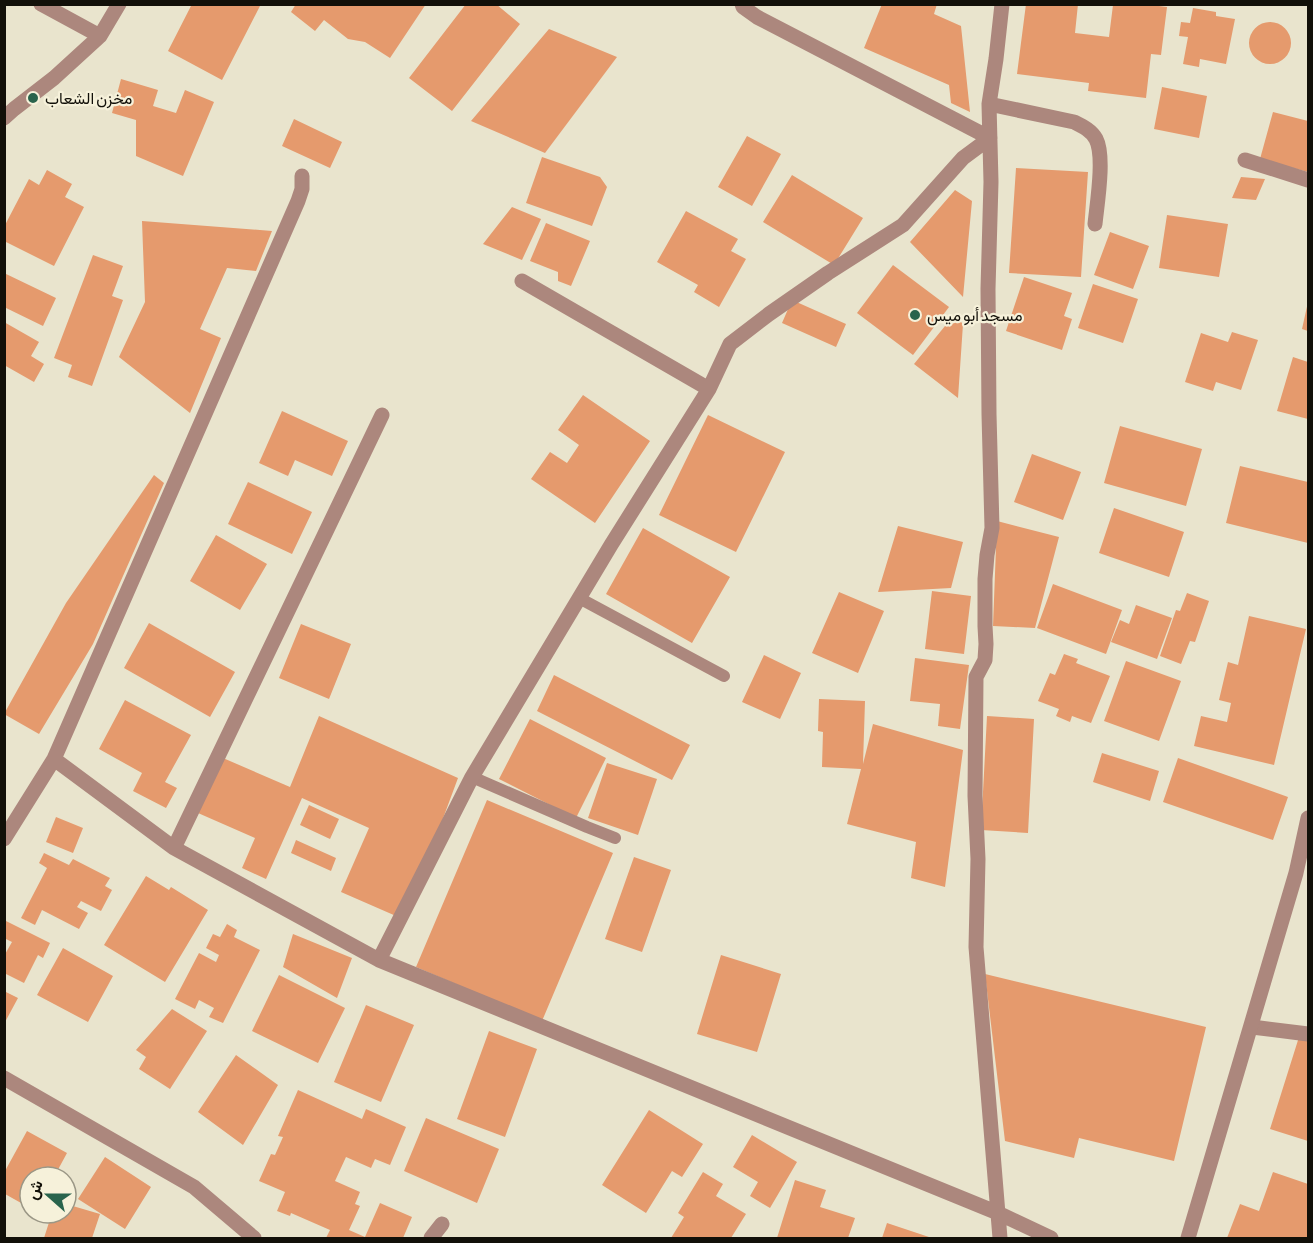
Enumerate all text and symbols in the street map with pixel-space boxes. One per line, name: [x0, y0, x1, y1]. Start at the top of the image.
place label: مخزن الشعاب: [45, 89, 132, 109]
marker: مخزن الشعاب: [26, 91, 40, 105]
place label: مسجد أبو ميس: [927, 306, 1023, 326]
marker: مسجد أبو ميس: [908, 308, 922, 322]
north arrow: [18, 1165, 78, 1225]
text: ش: [22, 1177, 47, 1202]

